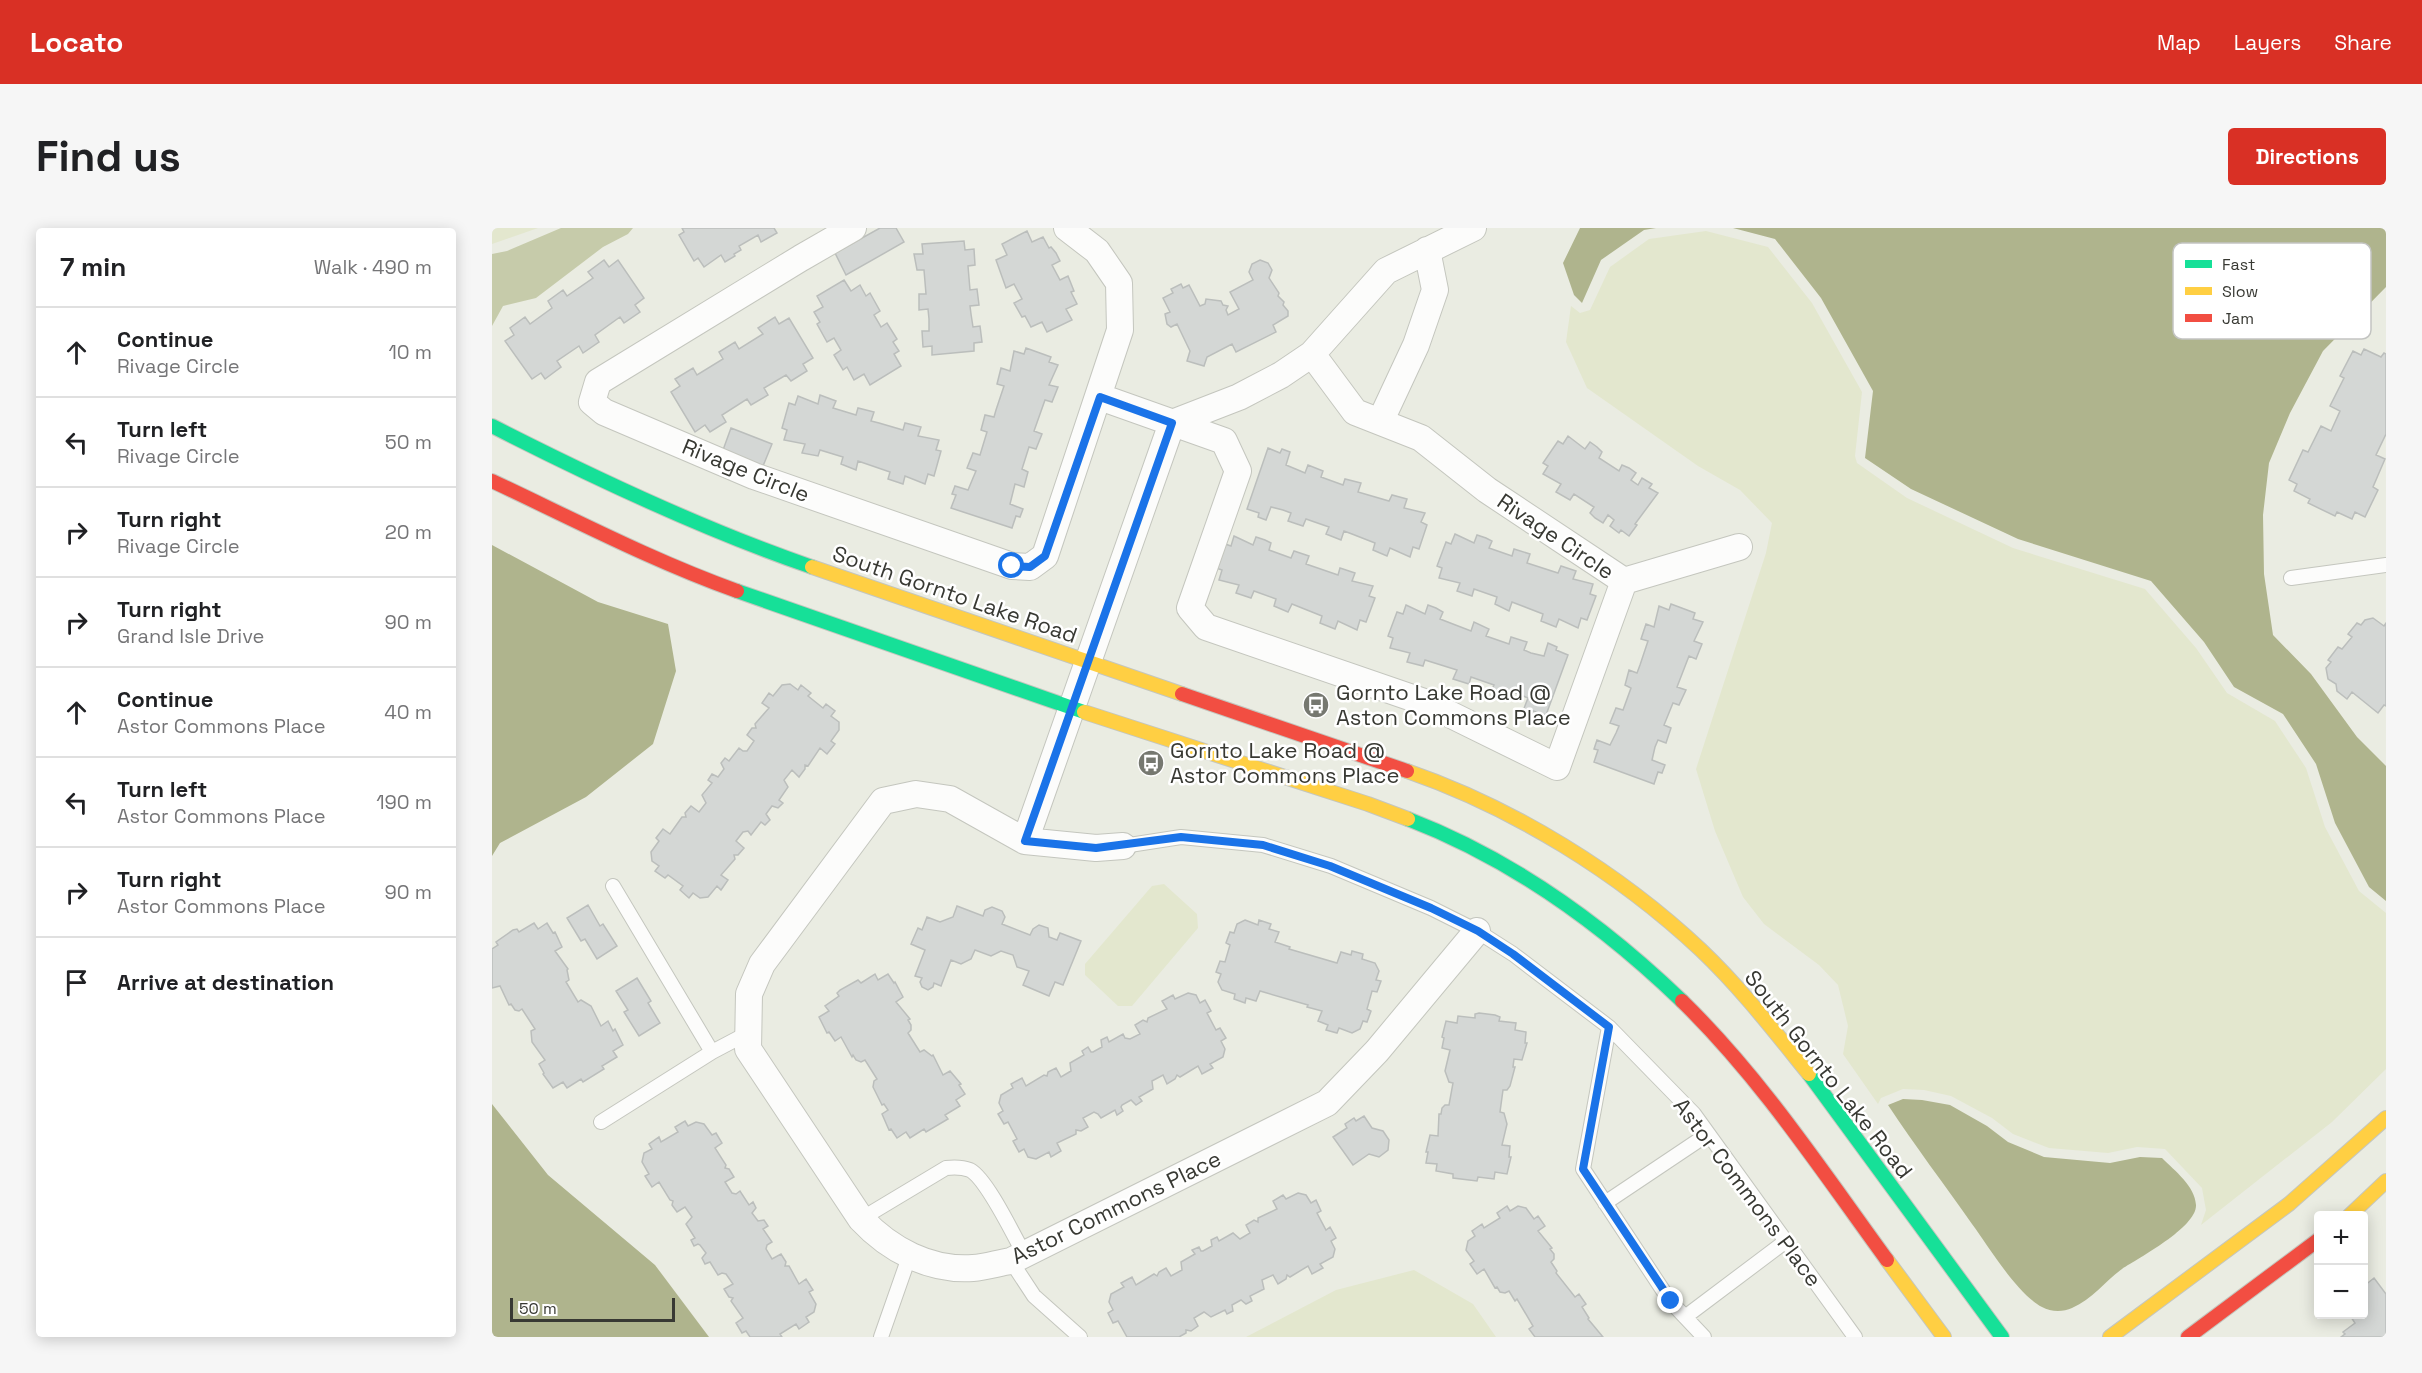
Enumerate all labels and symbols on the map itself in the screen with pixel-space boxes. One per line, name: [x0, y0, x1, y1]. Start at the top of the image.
legend: [2173, 243, 2371, 339]
text: Fast: [2222, 254, 2255, 275]
text: Slow: [2222, 281, 2258, 302]
text: Jam: [2222, 308, 2254, 329]
street label: Rivage Circle: [678, 432, 814, 508]
street label: Rivage Circle: [1492, 487, 1620, 585]
street label: South Gornto Lake Road: [829, 539, 1081, 649]
route start: [998, 552, 1024, 578]
place label: Gornto Lake Road @ Aston Commons Place: [1336, 678, 1571, 731]
bus stop icon: Gornto Lake Road @ Aston Commons Place: [1301, 690, 1331, 720]
place label: Gornto Lake Road @ Astor Commons Place: [1170, 736, 1400, 789]
bus stop icon: Gornto Lake Road @ Astor Commons Place: [1136, 748, 1166, 778]
street label: South Gornto Lake Road: [1739, 964, 1919, 1184]
street label: Astor Commons Place: [1668, 1092, 1828, 1292]
street label: Astor Commons Place: [1007, 1144, 1225, 1270]
route end: [1657, 1287, 1683, 1313]
scale bar: [510, 1295, 675, 1322]

